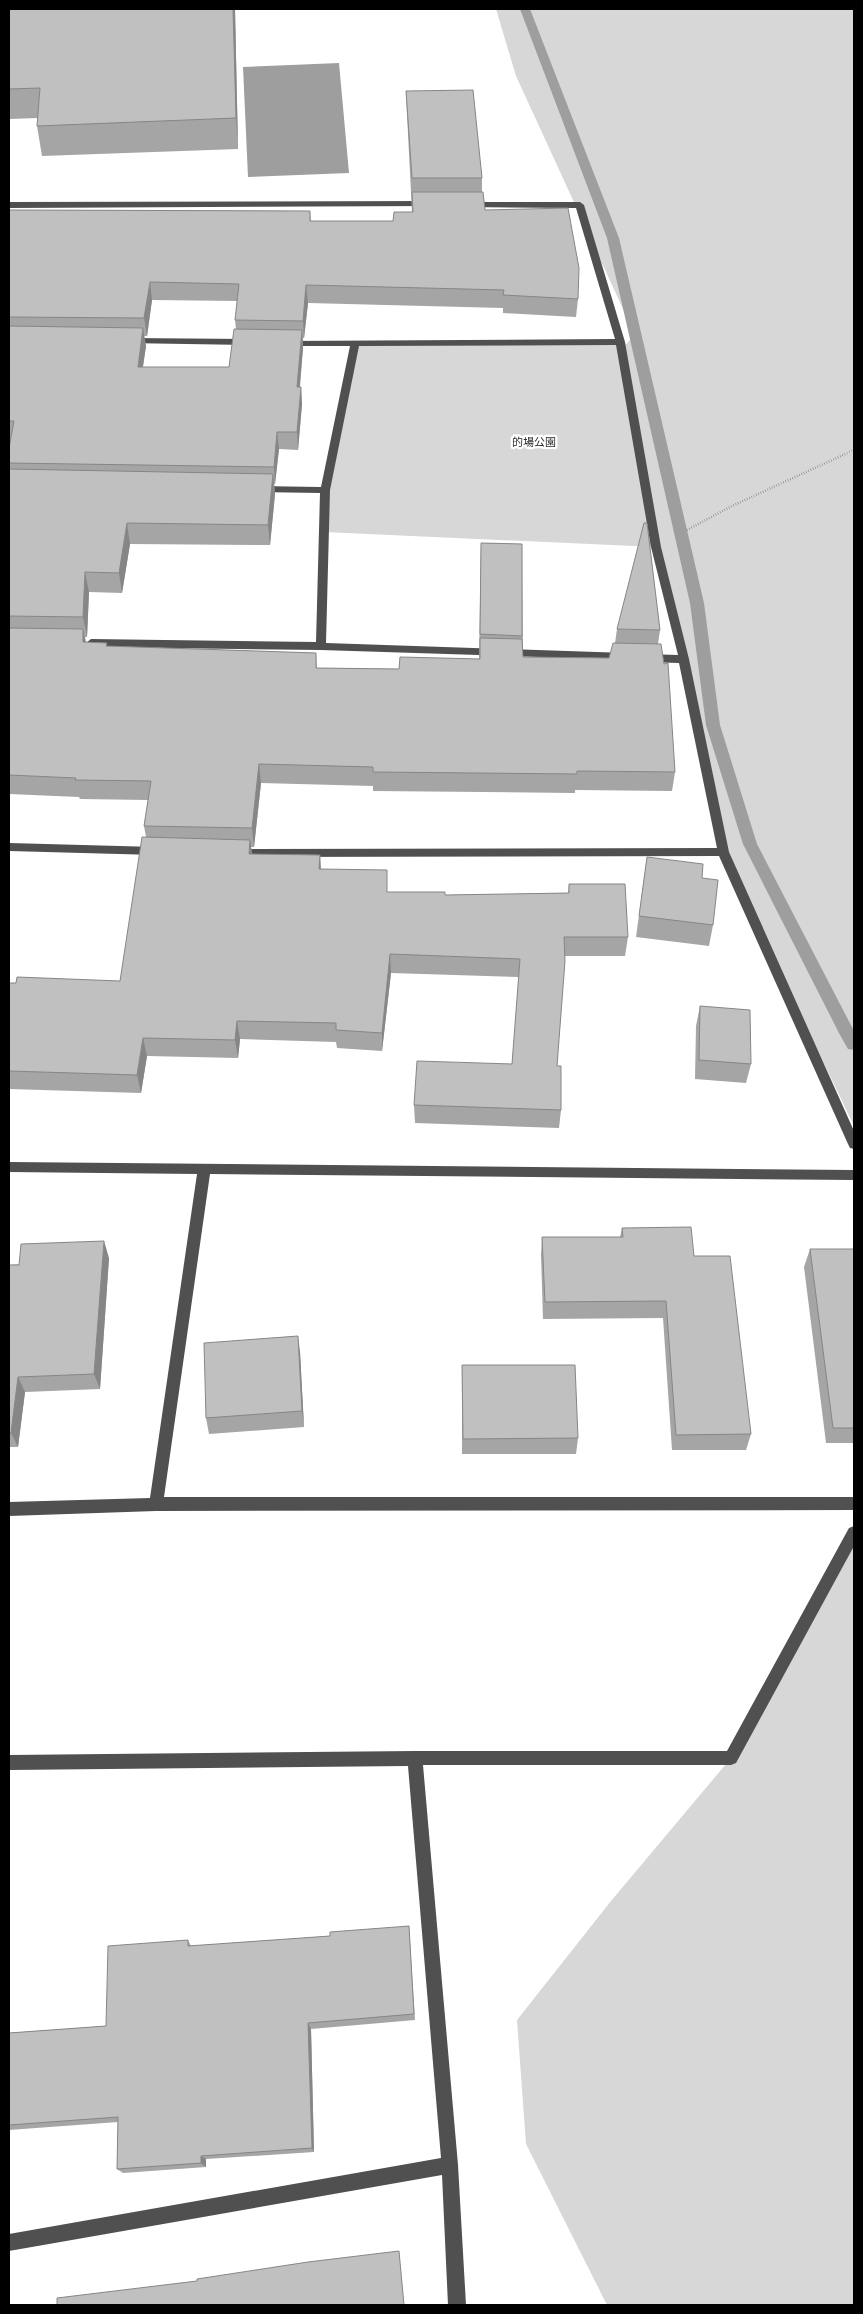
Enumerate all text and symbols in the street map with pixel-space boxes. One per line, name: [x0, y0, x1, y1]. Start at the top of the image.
park label: 的場公園: [512, 436, 556, 449]

